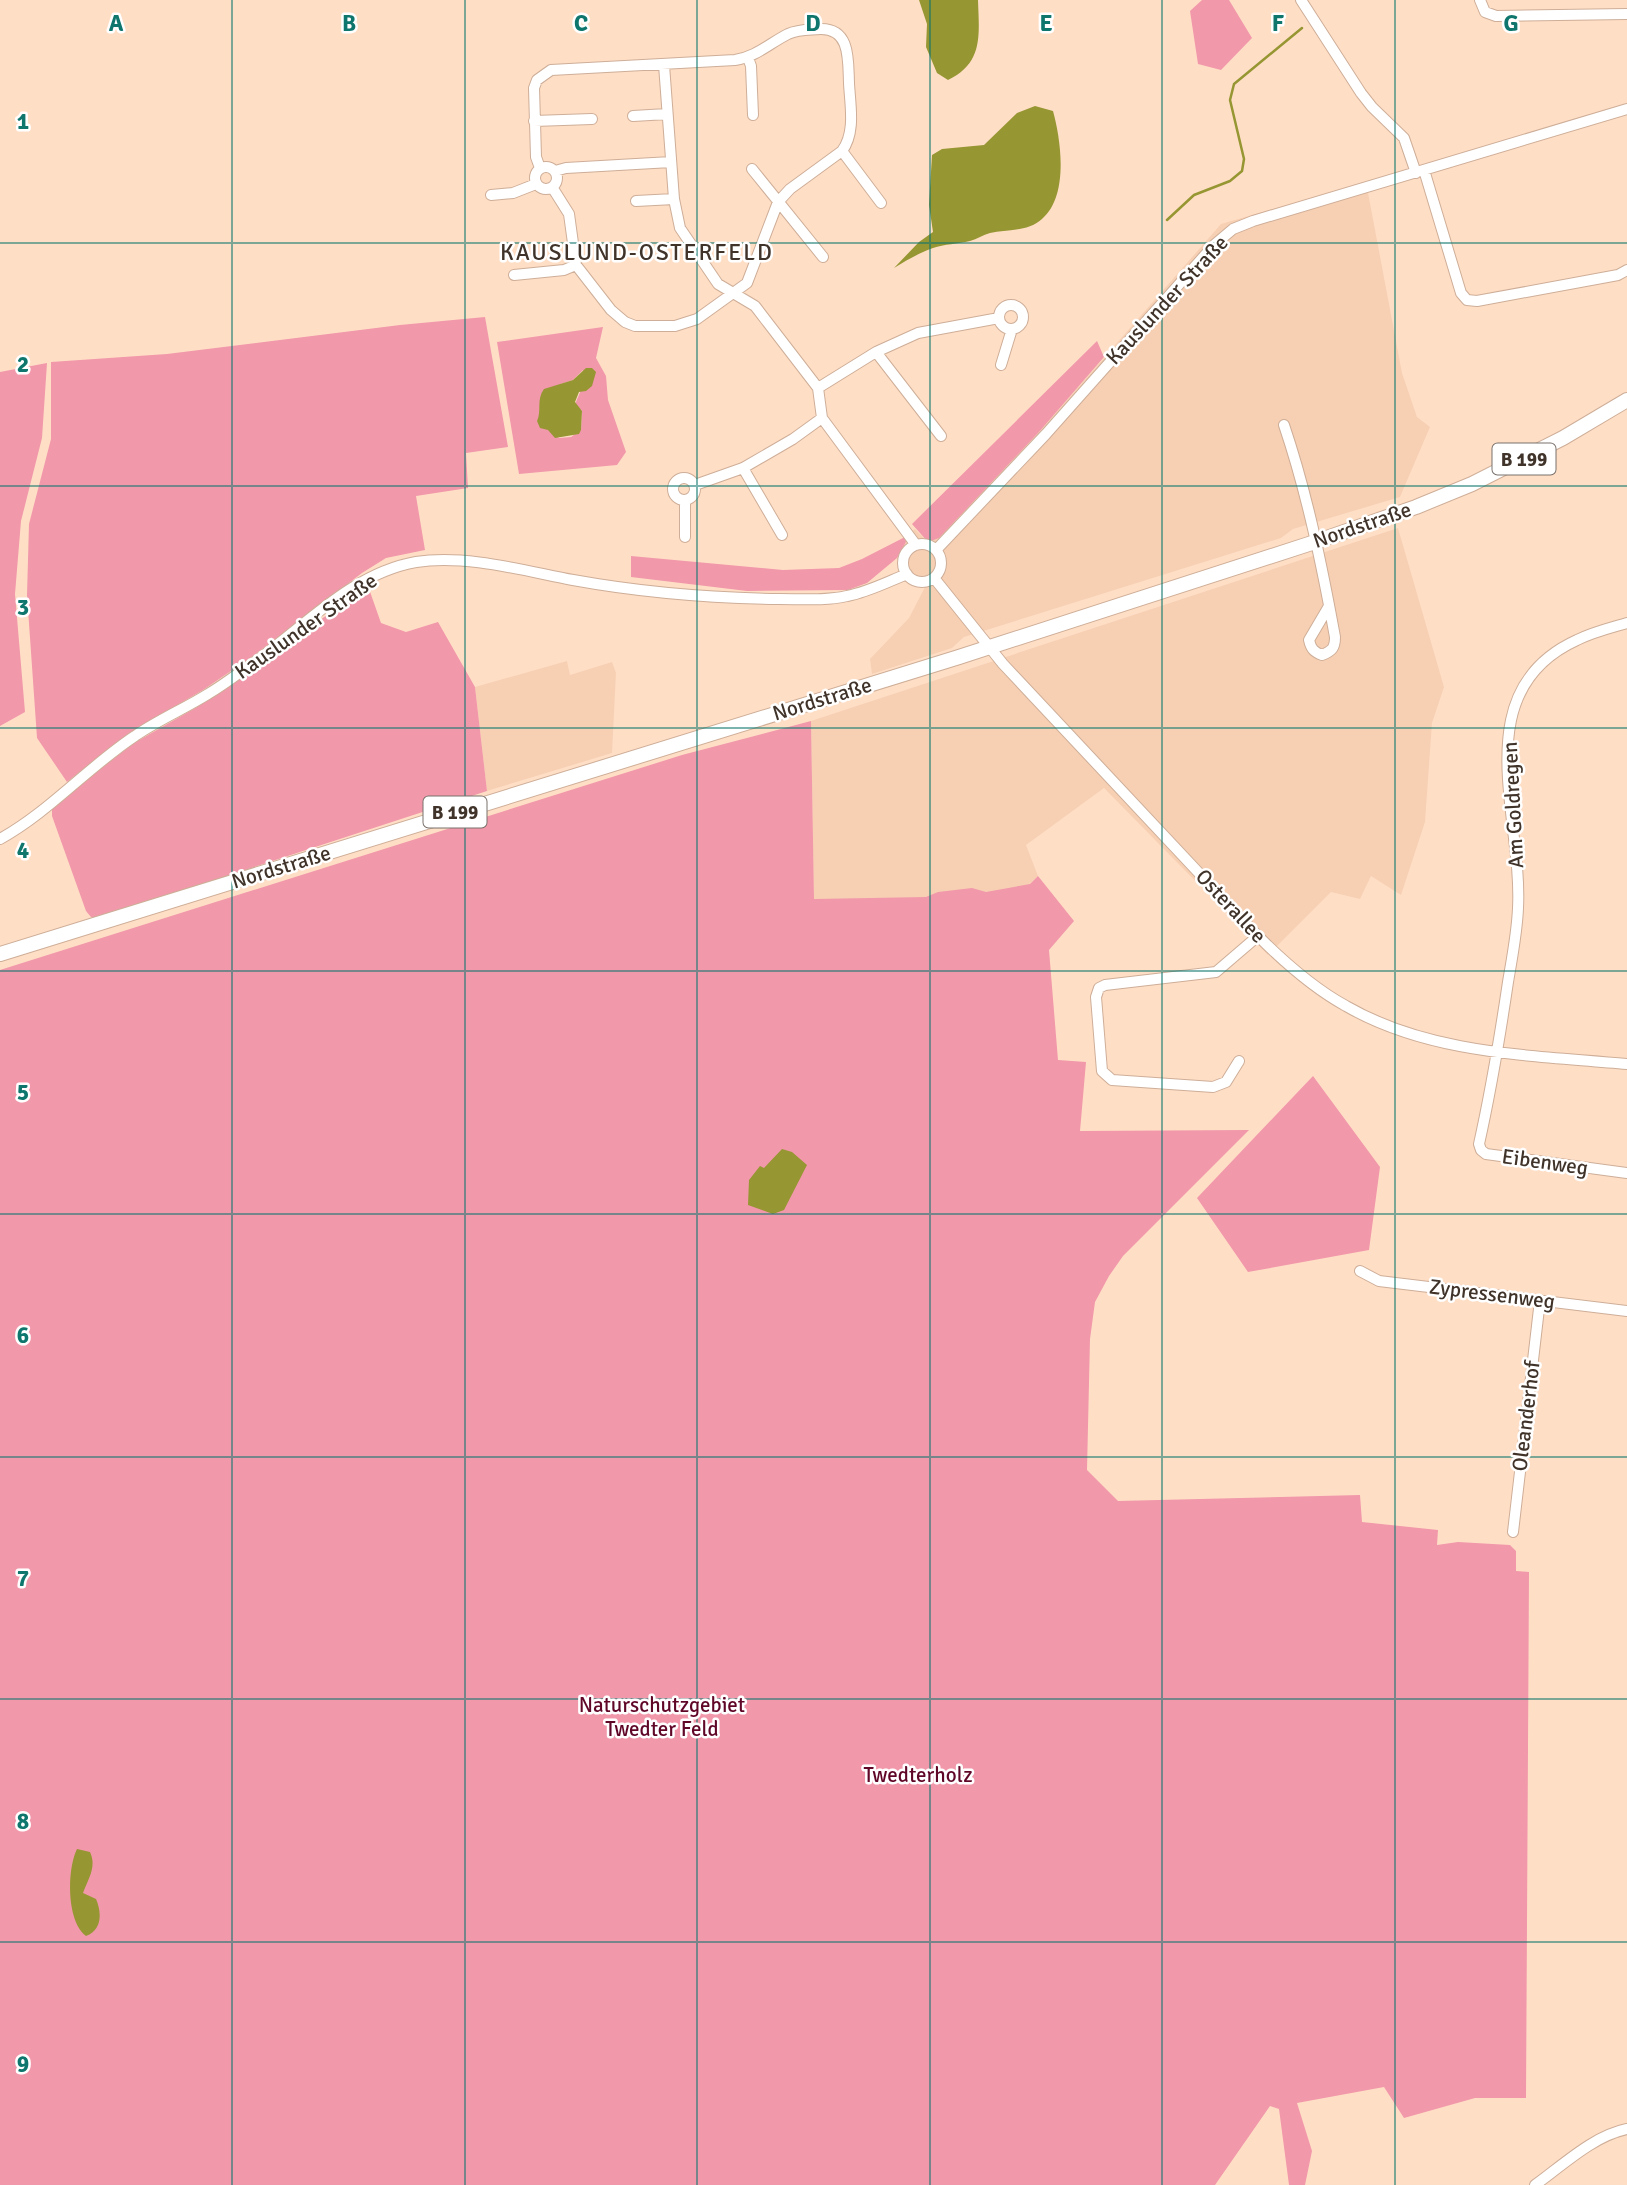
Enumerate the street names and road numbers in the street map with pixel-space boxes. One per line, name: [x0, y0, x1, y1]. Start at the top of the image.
street label: Kauslunder Straße: [1100, 230, 1234, 370]
road number: B 199: [1492, 444, 1556, 474]
street label: Nordstraße: [1309, 496, 1415, 554]
street label: Kauslunder Straße: [230, 567, 382, 685]
street label: Nordstraße: [769, 672, 875, 726]
street label: Am Goldregen: [1497, 741, 1529, 869]
road number: B 199: [424, 796, 486, 828]
street label: Nordstraße: [228, 840, 334, 894]
street label: Osterallee: [1190, 864, 1272, 948]
street label: Eibenweg: [1500, 1143, 1590, 1181]
street label: Zypressenweg: [1428, 1273, 1556, 1315]
street label: Oleanderhof: [1506, 1358, 1546, 1473]

